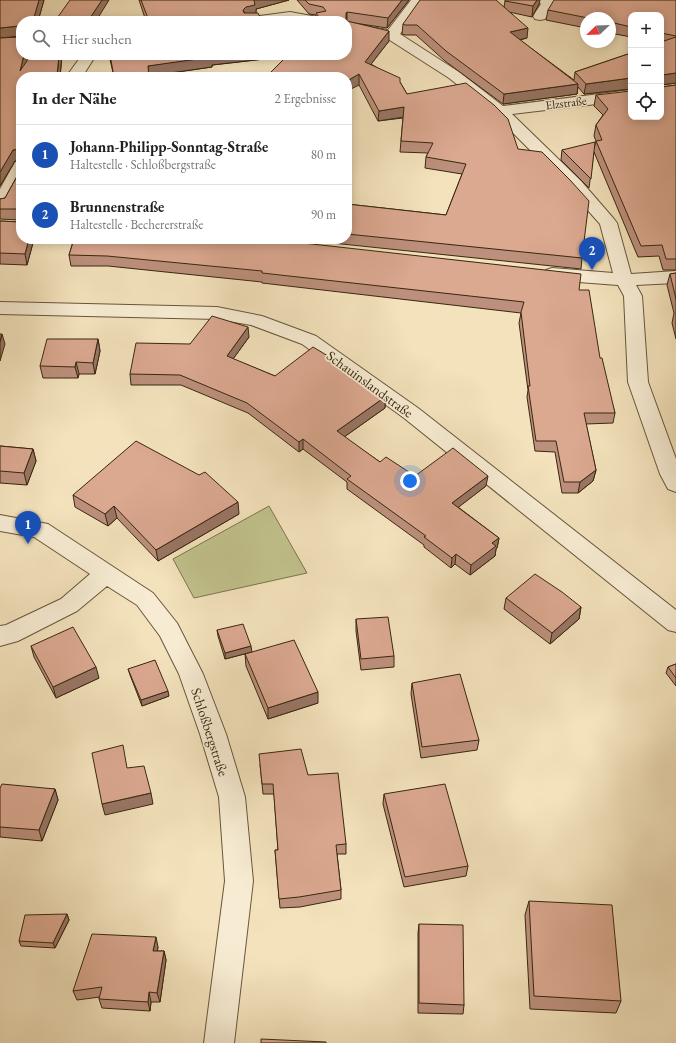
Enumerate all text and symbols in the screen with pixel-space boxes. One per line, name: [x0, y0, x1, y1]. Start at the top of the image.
north arrow: [580, 12, 616, 48]
map controls: [628, 12, 664, 120]
button: +: [628, 12, 664, 48]
search box: [16, 16, 352, 60]
icon: search: [30, 27, 52, 49]
text: Hier suchen: [62, 29, 132, 48]
button: −: [628, 48, 664, 84]
button: locate: [628, 84, 664, 120]
text: In der Nähe: [32, 87, 117, 109]
text: 2 Ergebnisse: [275, 90, 336, 107]
street label: Elzstraße: [545, 93, 588, 113]
text: Johann-Philipp-Sonntag-Straße: [70, 137, 268, 156]
text: 1: [42, 146, 48, 163]
text: 80 m: [311, 146, 336, 163]
text: Haltestelle · Schloßbergstraße: [70, 156, 216, 173]
text: Brunnenstraße: [70, 197, 164, 216]
text: 2: [42, 206, 48, 223]
text: 90 m: [311, 206, 336, 223]
text: Haltestelle · Bechererstraße: [70, 216, 203, 233]
pin: 2: [579, 237, 605, 270]
street label: Schauinslandstraße: [323, 346, 417, 422]
your location: [400, 471, 420, 491]
pin: 1: [15, 511, 41, 544]
street label: Schloßbergstraße: [187, 686, 233, 779]

